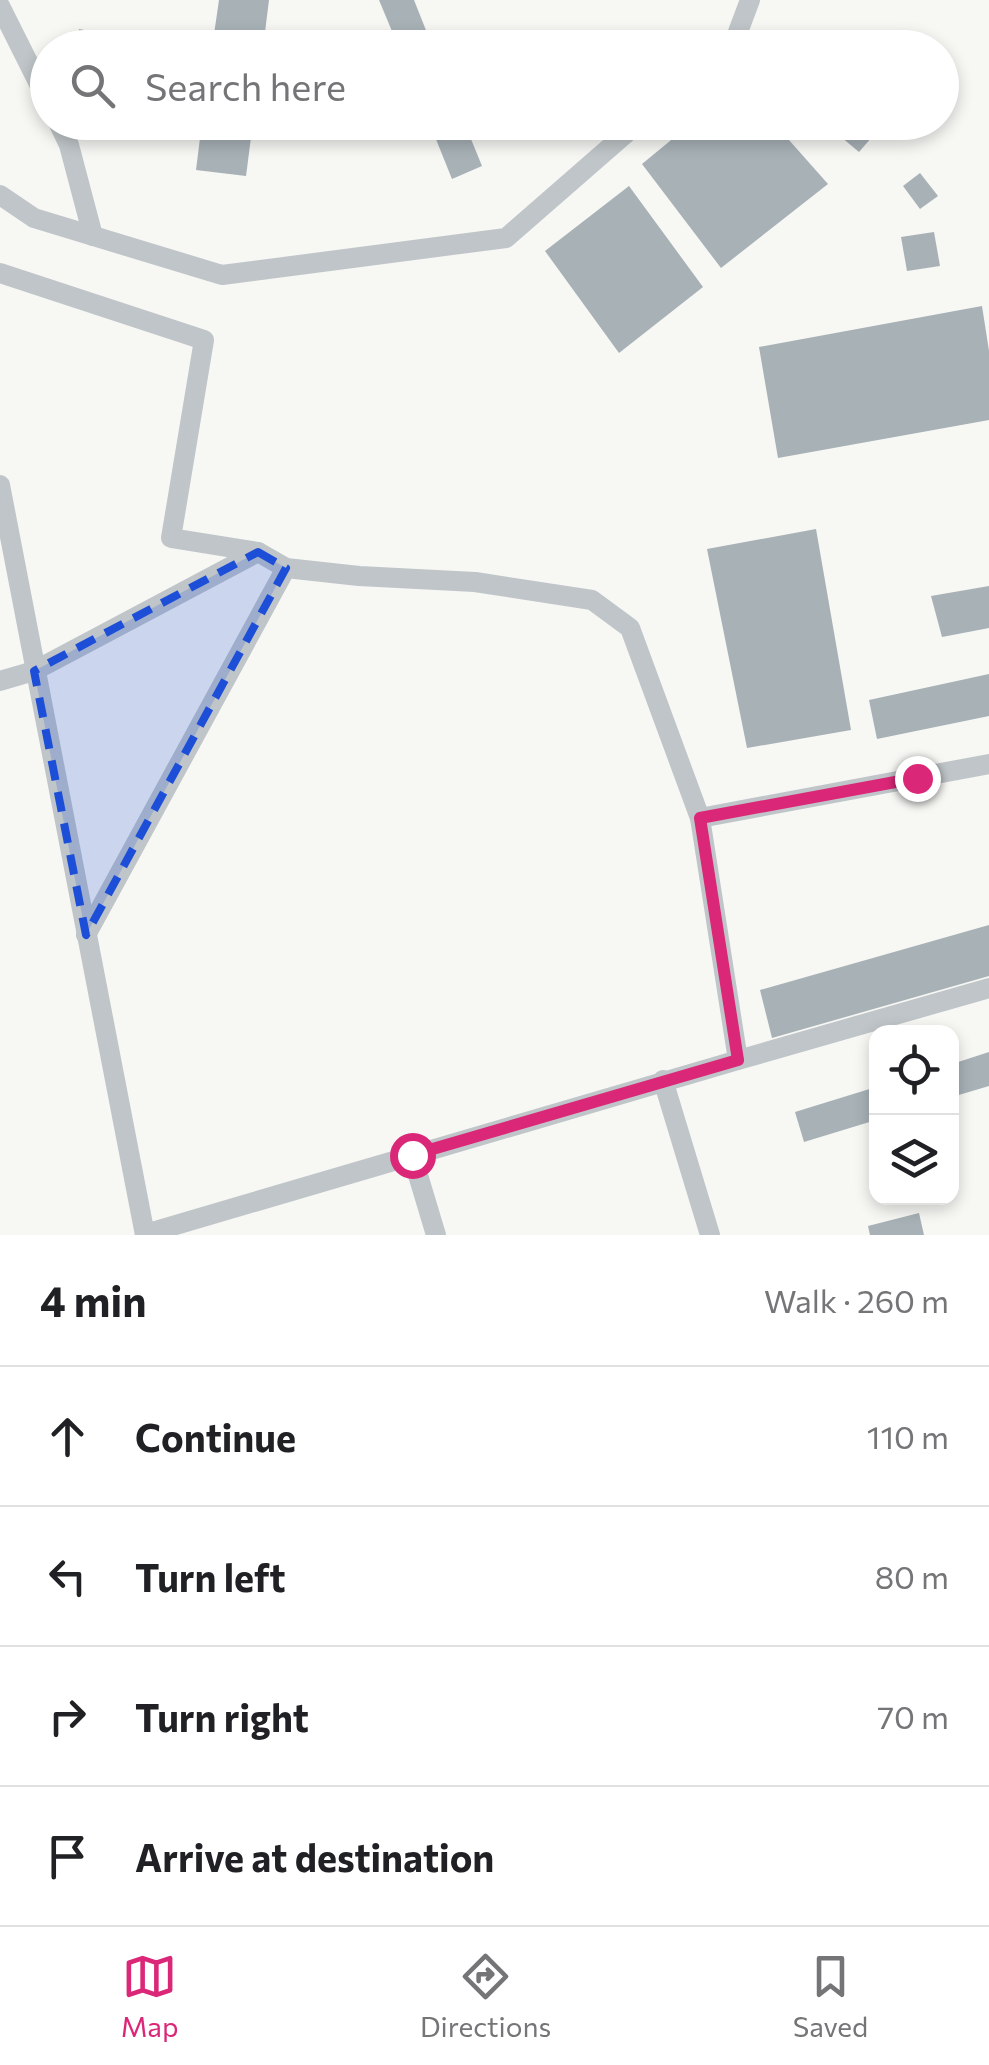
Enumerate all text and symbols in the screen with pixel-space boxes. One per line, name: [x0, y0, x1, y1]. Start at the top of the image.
search box: [30, 30, 959, 140]
icon: search: [65, 58, 120, 113]
text: Search here: [145, 62, 346, 109]
route end: [895, 756, 941, 802]
map controls: [869, 1025, 959, 1205]
button: locate: [869, 1025, 959, 1115]
button: layers: [869, 1115, 959, 1205]
route start: [390, 1133, 436, 1179]
text: 4 min: [40, 1274, 146, 1326]
text: Walk · 260 m: [764, 1280, 949, 1320]
icon: ahead: [40, 1409, 95, 1464]
text: Continue: [135, 1413, 296, 1460]
text: 110 m: [867, 1416, 949, 1456]
icon: left: [40, 1549, 95, 1604]
text: Turn left: [135, 1553, 286, 1600]
text: 80 m: [875, 1556, 949, 1596]
icon: right: [40, 1689, 95, 1744]
text: Turn right: [135, 1693, 309, 1740]
text: 70 m: [877, 1696, 949, 1736]
icon: arrive: [40, 1829, 95, 1884]
text: Arrive at destination: [135, 1833, 494, 1880]
tab: Map: [121, 1949, 178, 2043]
tab: Directions: [420, 1949, 551, 2043]
tab: Saved: [793, 1949, 868, 2043]

